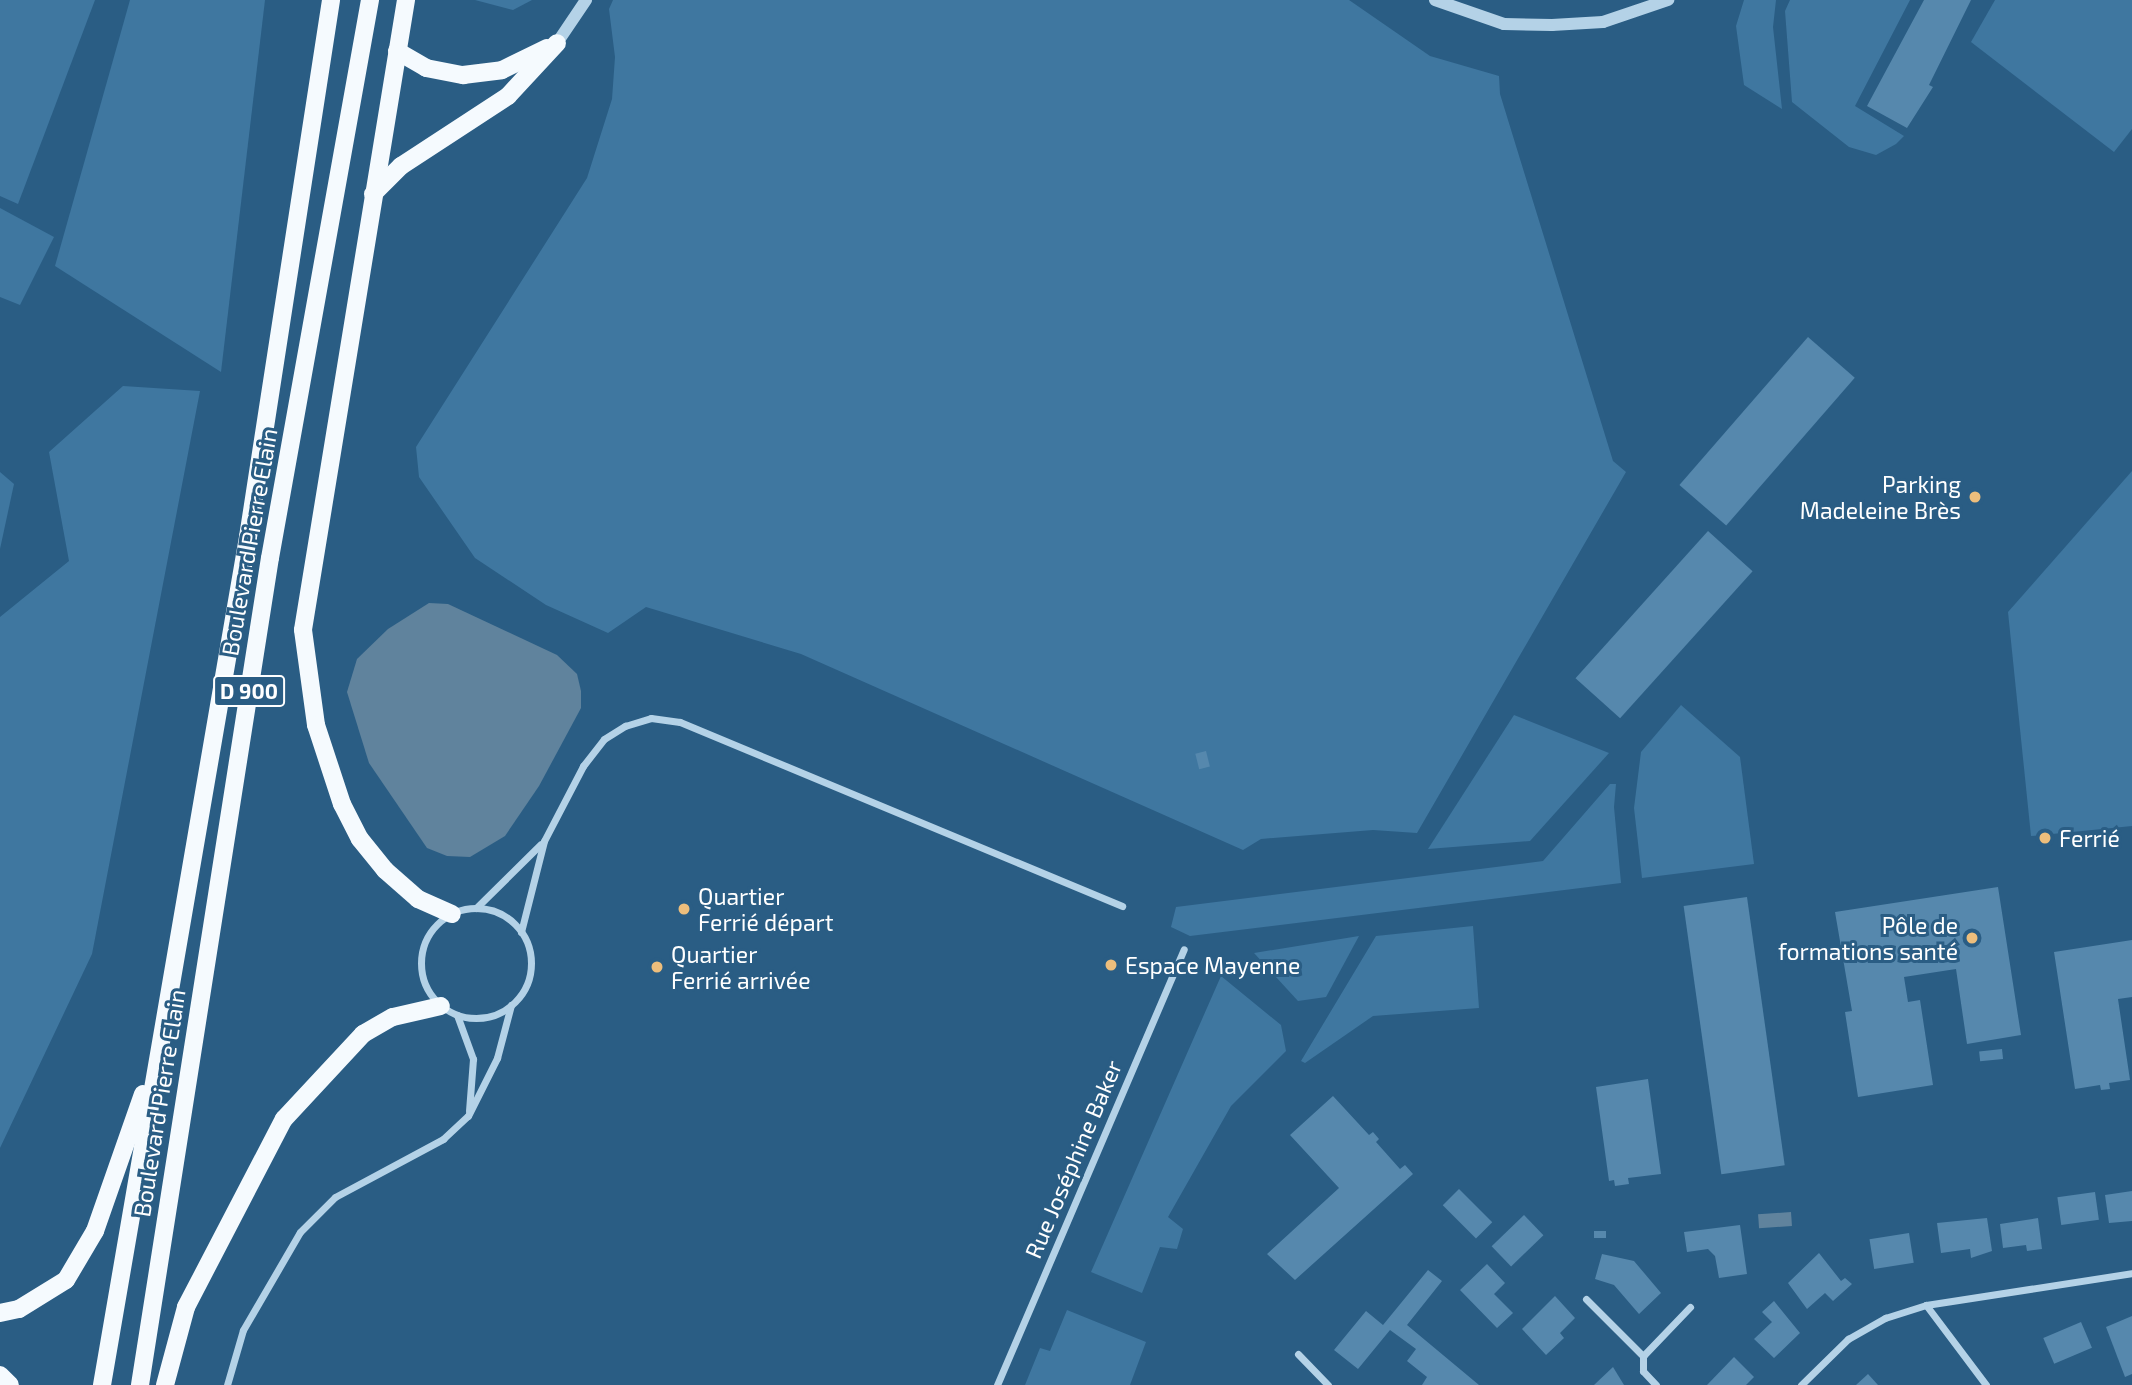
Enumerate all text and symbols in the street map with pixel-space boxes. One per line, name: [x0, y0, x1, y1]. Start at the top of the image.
street label: Boulevard Pierre Elain: [215, 426, 283, 658]
place label: Parking Madeleine Brès: [1800, 470, 1961, 524]
marker: Parking Madeleine Brès: [1967, 489, 1983, 505]
road number: D 900: [212, 674, 286, 708]
place label: Ferrié: [2059, 824, 2120, 852]
marker: Ferrié: [2037, 830, 2053, 846]
place label: Quartier Ferrié départ: [698, 882, 833, 936]
marker: Quartier Ferrié départ: [676, 901, 692, 917]
place label: Pôle de formations santé: [1778, 911, 1958, 965]
marker: Pôle de formations santé: [1964, 930, 1980, 946]
place label: Quartier Ferrié arrivée: [671, 940, 811, 994]
place label: Espace Mayenne: [1125, 951, 1300, 979]
marker: Espace Mayenne: [1103, 957, 1119, 973]
marker: Quartier Ferrié arrivée: [649, 959, 665, 975]
street label: Boulevard Pierre Elain: [127, 987, 191, 1219]
street label: Rue Joséphine Baker: [1019, 1056, 1127, 1262]

